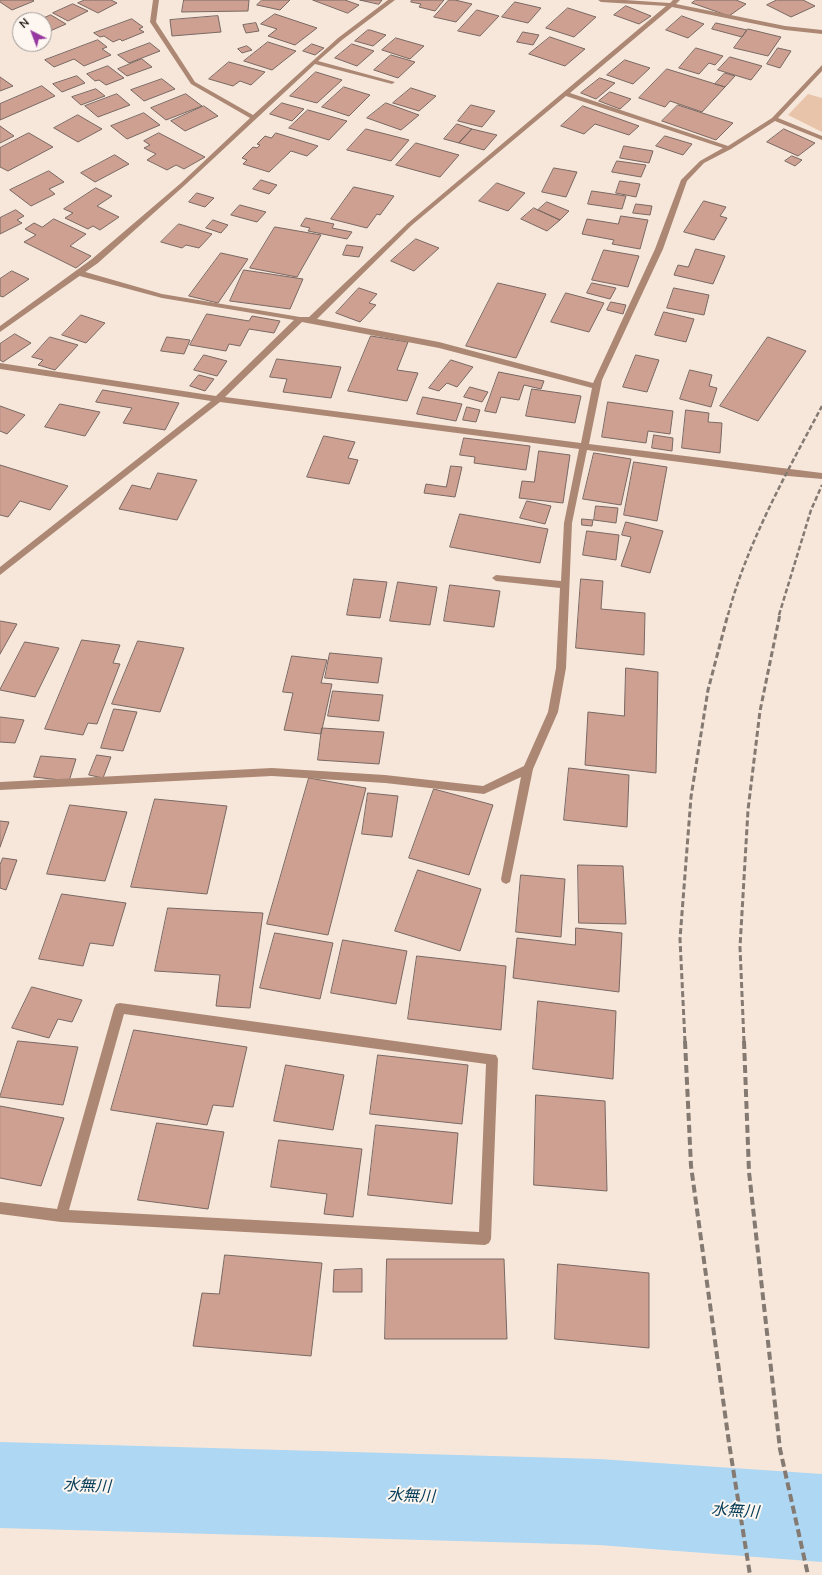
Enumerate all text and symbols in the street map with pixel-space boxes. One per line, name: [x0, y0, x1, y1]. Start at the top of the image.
north arrow: [12, 12, 52, 52]
text: N: [16, 15, 32, 32]
water label: 水無川: [63, 1477, 111, 1497]
water label: 水無川: [387, 1487, 435, 1507]
water label: 水無川: [710, 1501, 760, 1523]

